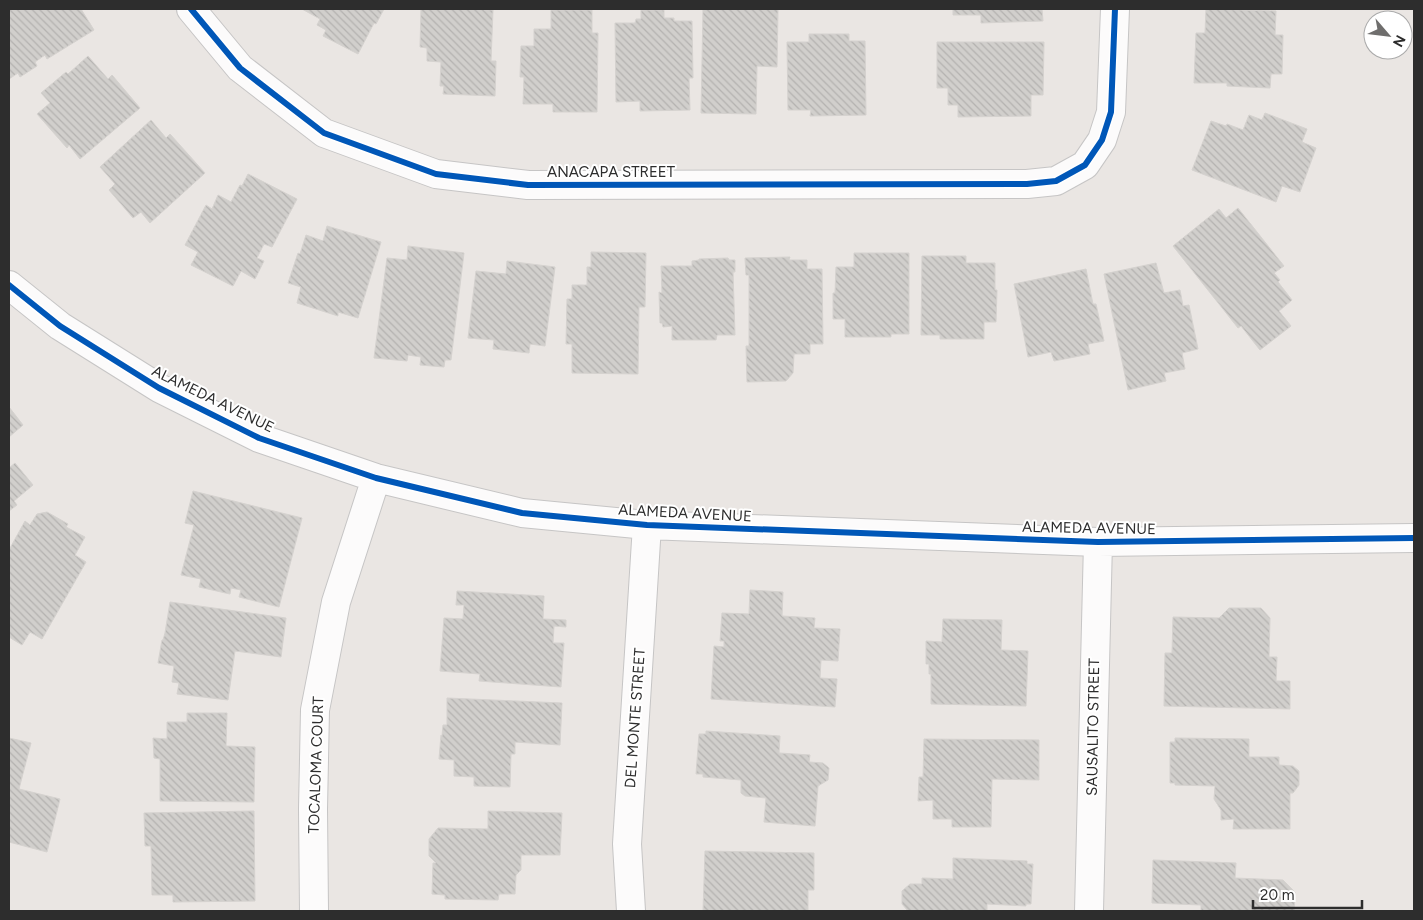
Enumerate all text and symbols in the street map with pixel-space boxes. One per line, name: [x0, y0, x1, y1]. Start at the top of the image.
north arrow: [1363, 10, 1413, 60]
text: N: [1389, 32, 1409, 50]
street label: ANACAPA STREET: [547, 163, 676, 181]
street label: ALAMEDA AVENUE: [149, 362, 277, 436]
street label: ALAMEDA AVENUE: [618, 501, 752, 525]
street label: ALAMEDA AVENUE: [1022, 518, 1156, 538]
street label: DEL MONTE STREET: [621, 647, 649, 789]
street label: SAUSALITO STREET: [1083, 657, 1103, 796]
street label: TOCALOMA COURT: [305, 695, 327, 834]
scale bar: [1253, 878, 1362, 910]
text: 20 m: [1260, 886, 1294, 904]

